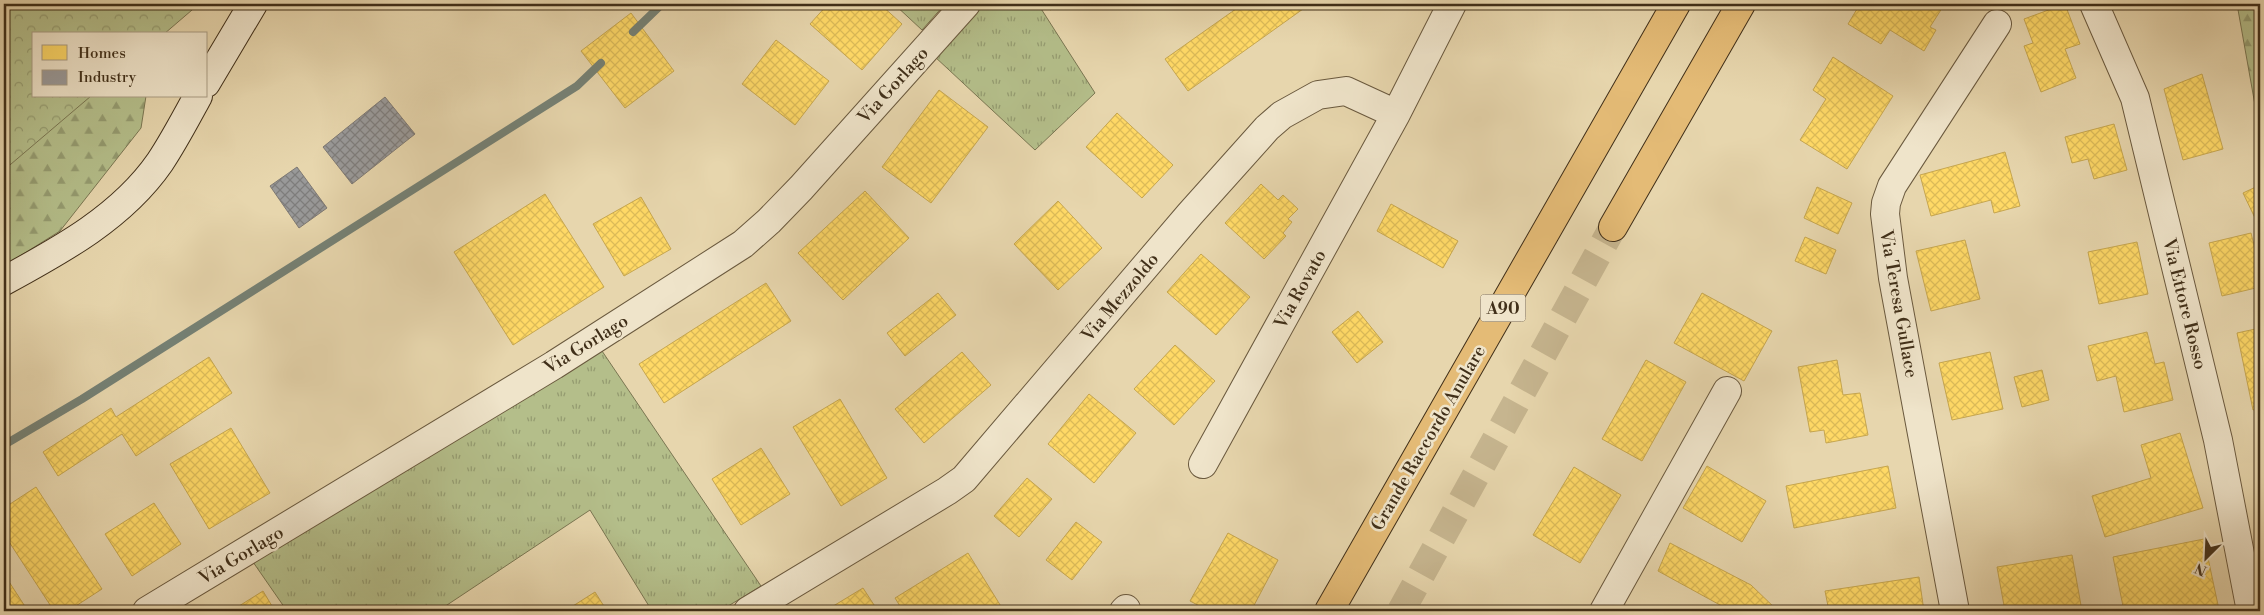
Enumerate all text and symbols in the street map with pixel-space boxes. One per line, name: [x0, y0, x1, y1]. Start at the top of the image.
legend: [32, 32, 208, 98]
street label: Via Gorlago: [852, 42, 934, 129]
text: Homes: [78, 44, 126, 63]
text: Industry: [78, 68, 137, 87]
street label: Via Teresa Gullace: [1874, 227, 1923, 380]
street label: Via Ettore Rosso: [2157, 235, 2212, 372]
street label: Via Rovato: [1269, 246, 1332, 334]
street label: Via Mezzoldo: [1076, 248, 1164, 347]
road number: A90: [1480, 294, 1526, 322]
street label: Via Gorlago: [539, 309, 633, 380]
street label: Grande Raccordo Anulare: [1366, 341, 1491, 535]
street label: Via Gorlago: [194, 521, 288, 590]
north arrow: [2182, 532, 2232, 582]
text: N: [2192, 558, 2210, 579]

